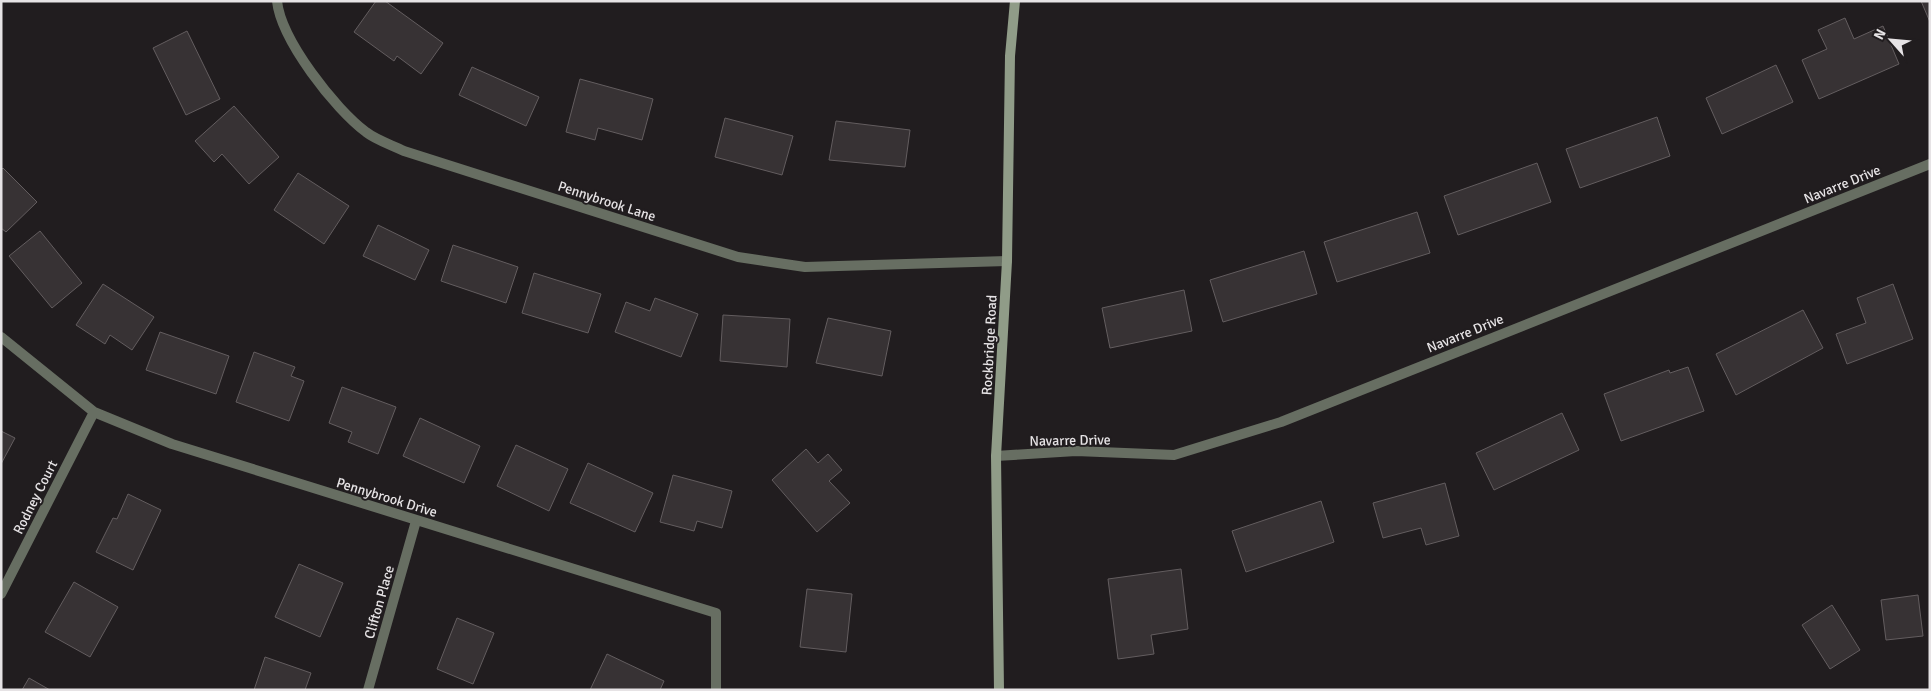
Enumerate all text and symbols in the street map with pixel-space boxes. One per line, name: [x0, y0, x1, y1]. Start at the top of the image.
north arrow: [1866, 15, 1916, 65]
text: N: [1870, 26, 1890, 43]
street label: Navarre Drive: [1801, 161, 1883, 208]
street label: Pennybrook Lane: [556, 178, 658, 225]
street label: Rockbridge Road: [978, 294, 1001, 396]
street label: Navarre Drive: [1424, 310, 1506, 357]
street label: Navarre Drive: [1029, 431, 1111, 450]
street label: Rodney Court: [10, 457, 61, 537]
street label: Pennybrook Drive: [334, 474, 439, 521]
street label: Clifton Place: [361, 563, 398, 641]

